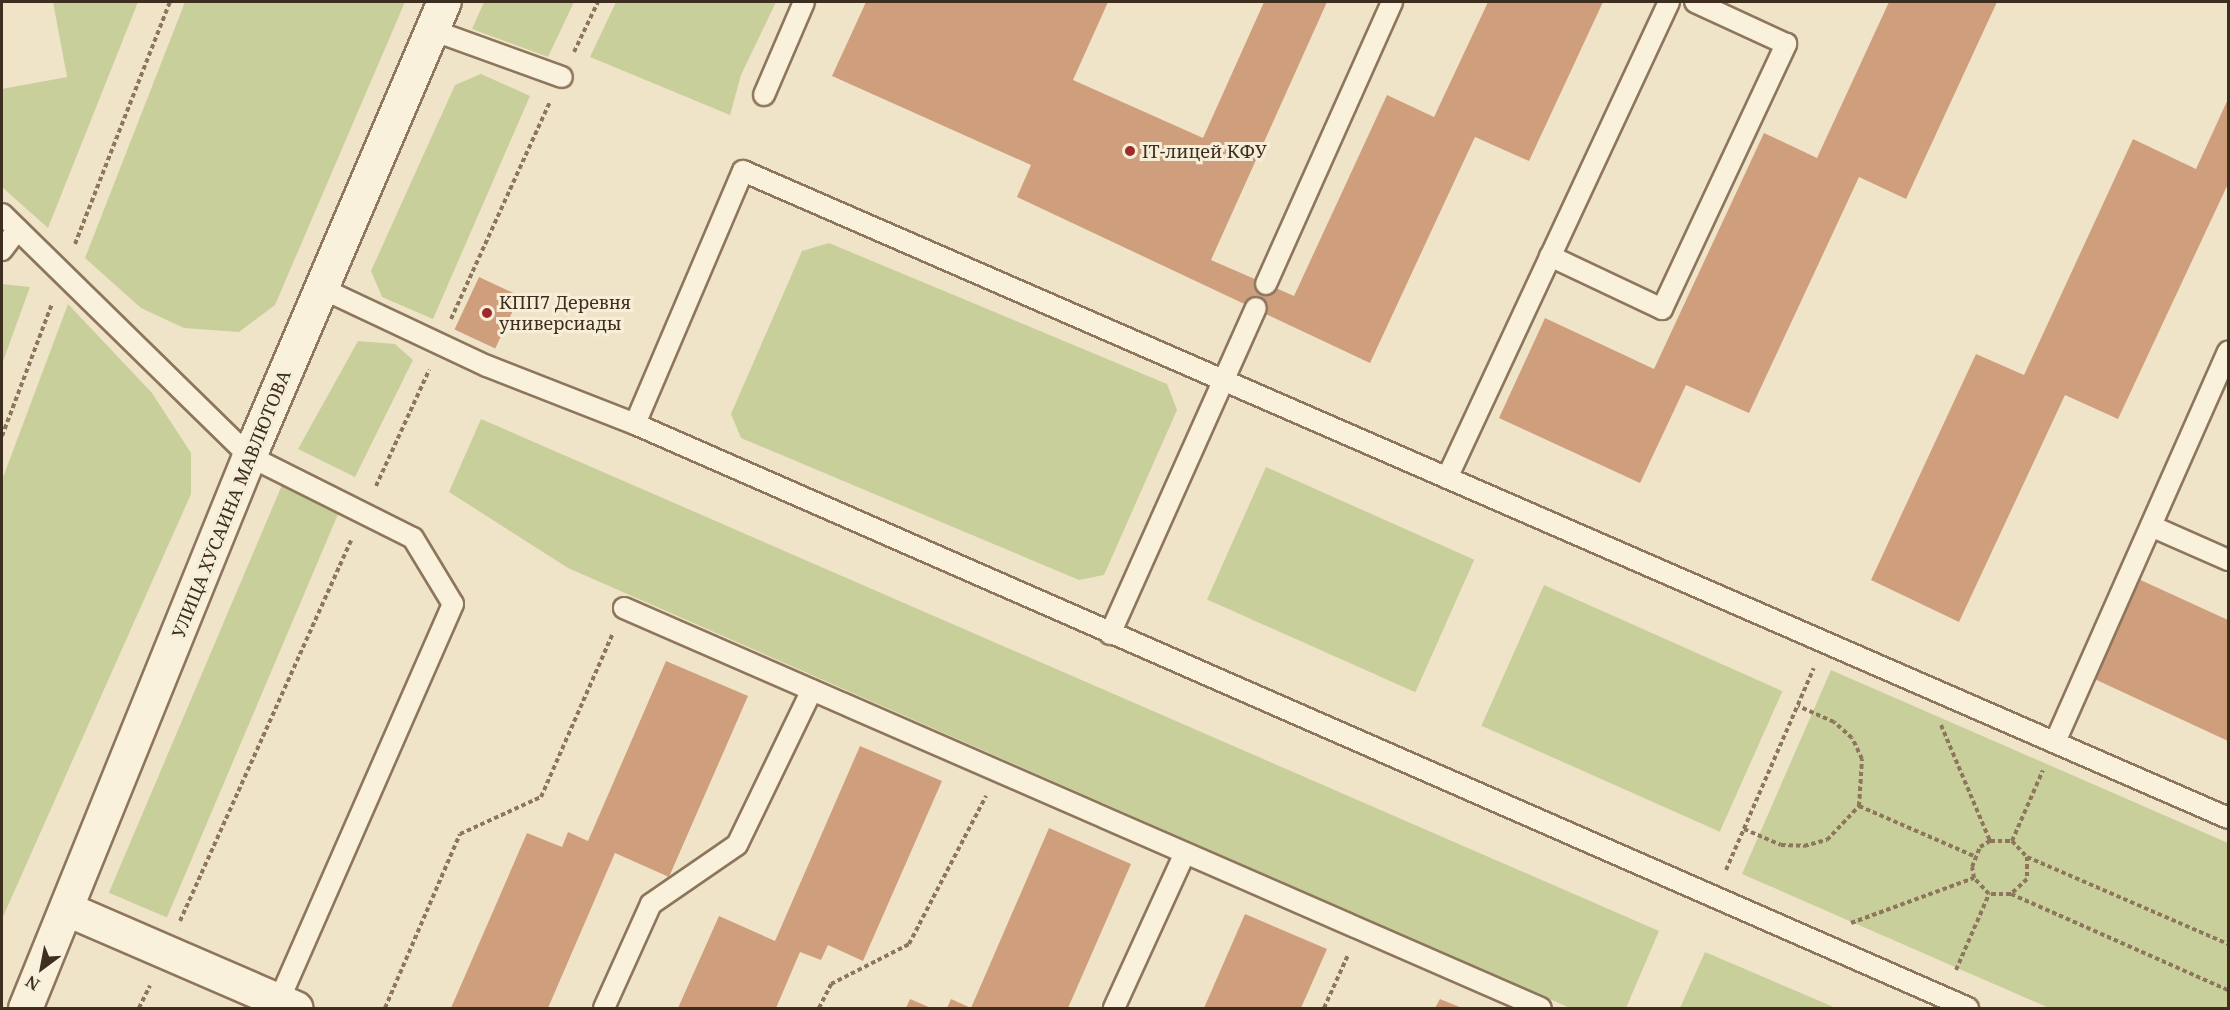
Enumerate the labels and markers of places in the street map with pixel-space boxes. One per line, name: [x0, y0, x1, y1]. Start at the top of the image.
place label: IT-лицей КФУ: [1142, 140, 1267, 162]
marker: IT-лицей КФУ: [1123, 144, 1137, 158]
place label: КПП7 Деревня универсиады: [499, 292, 631, 334]
marker: КПП7 Деревня универсиады: [480, 306, 494, 320]

